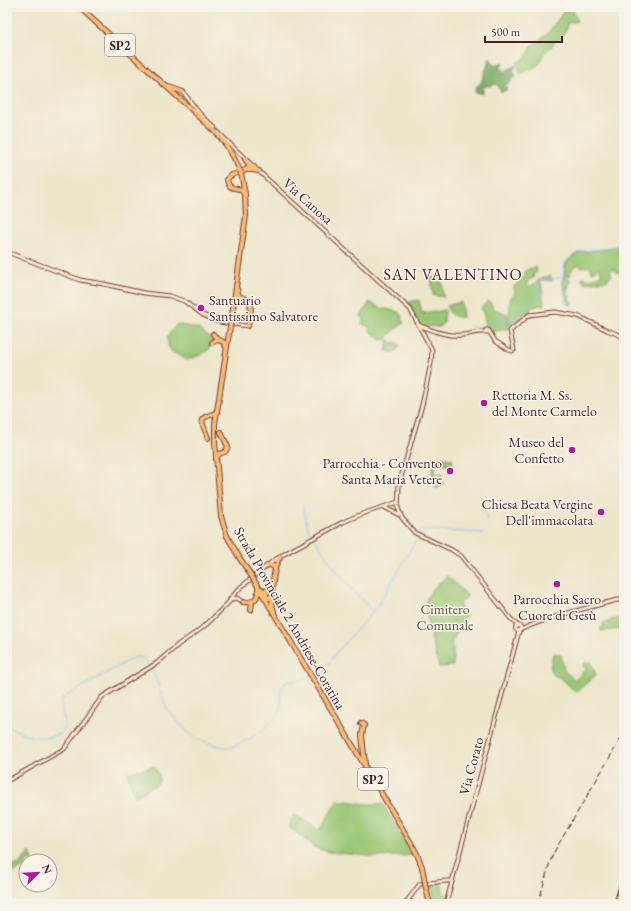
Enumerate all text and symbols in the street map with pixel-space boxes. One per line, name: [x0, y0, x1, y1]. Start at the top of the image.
scale bar: [485, 18, 562, 44]
text: 500 m: [491, 24, 521, 40]
road number: SP2: [105, 34, 135, 56]
street label: Via Canosa: [279, 174, 337, 228]
district label: SAN VALENTINO: [383, 264, 523, 285]
place label: Santuario Santissimo Salvatore: [209, 291, 318, 325]
marker: Santuario Santissimo Salvatore: [196, 303, 206, 313]
place label: Rettoria M. Ss. del Monte Carmelo: [492, 386, 597, 420]
marker: Rettoria M. Ss. del Monte Carmelo: [479, 398, 489, 408]
place label: Museo del Confetto: [509, 433, 565, 467]
marker: Museo del Confetto: [567, 445, 577, 455]
place label: Parrocchia - Convento Santa Maria Vetere: [322, 454, 443, 488]
marker: Parrocchia - Convento Santa Maria Vetere: [445, 466, 455, 476]
place label: Chiesa Beata Vergine Dell'immacolata: [481, 495, 594, 529]
marker: Chiesa Beata Vergine Dell'immacolata: [596, 507, 606, 517]
street label: Strada Provinciale 2 Andriese-Coratina: [230, 523, 350, 713]
marker: Parrocchia Sacro Cuore di Gesù: [552, 579, 562, 589]
place label: Parrocchia Sacro Cuore di Gesù: [513, 590, 601, 624]
park label: Cimitero Comunale: [417, 600, 474, 634]
street label: Via Corato: [455, 735, 487, 797]
road number: SP2: [358, 768, 388, 790]
north arrow: [18, 853, 58, 893]
text: N: [39, 862, 55, 876]

